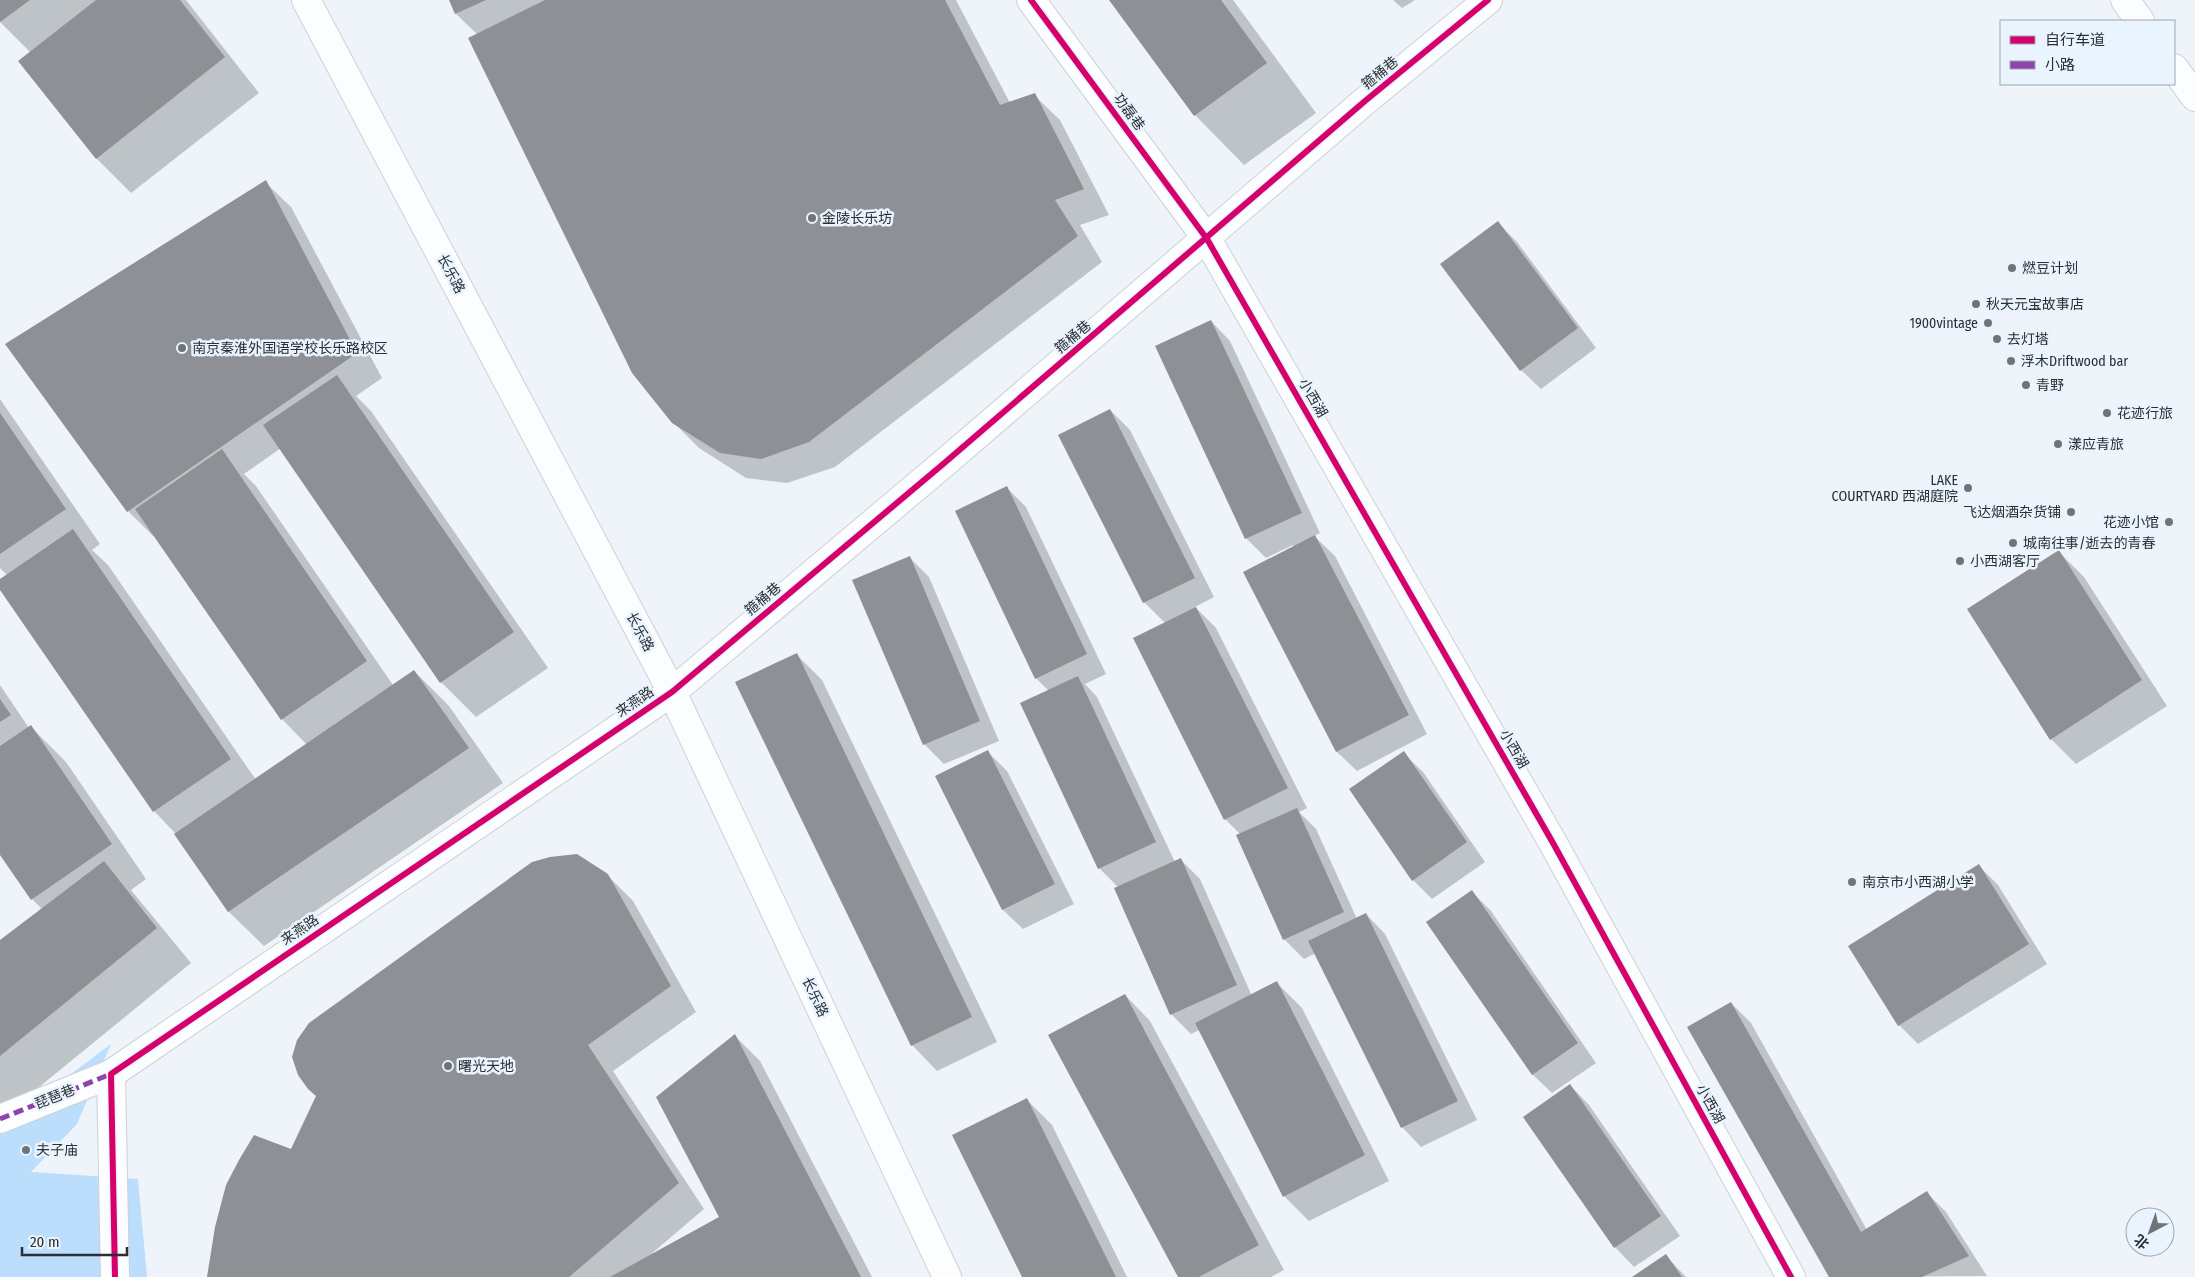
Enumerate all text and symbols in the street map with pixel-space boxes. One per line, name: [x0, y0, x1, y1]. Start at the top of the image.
legend: [2000, 20, 2175, 85]
text: 自行车道: [2045, 31, 2105, 49]
street label: 箍桶巷: [1358, 53, 1402, 93]
text: 小路: [2045, 56, 2075, 74]
street label: 功磊巷: [1110, 90, 1148, 134]
place label: 金陵长乐坊: [822, 210, 892, 227]
marker: 金陵长乐坊: [806, 212, 818, 224]
street label: 长乐路: [434, 251, 468, 297]
place label: 燃豆计划: [2022, 260, 2078, 277]
marker: 燃豆计划: [2006, 262, 2018, 274]
place label: 秋天元宝故事店: [1986, 296, 2084, 313]
marker: 秋天元宝故事店: [1970, 298, 1982, 310]
place label: 1900vintage: [1910, 315, 1978, 332]
street label: 箍桶巷: [1051, 317, 1095, 357]
marker: 1900vintage: [1982, 317, 1994, 329]
place label: 去灯塔: [2007, 331, 2049, 348]
marker: 去灯塔: [1991, 333, 2003, 345]
place label: 南京秦淮外国语学校长乐路校区: [192, 340, 388, 357]
marker: 南京秦淮外国语学校长乐路校区: [176, 342, 188, 354]
place label: 浮木Driftwood bar: [2021, 353, 2128, 370]
marker: 浮木Driftwood bar: [2005, 355, 2017, 367]
street label: 小西湖: [1295, 376, 1331, 420]
place label: 青野: [2036, 377, 2064, 394]
marker: 青野: [2020, 379, 2032, 391]
place label: 花迹行旅: [2117, 405, 2173, 422]
marker: 花迹行旅: [2101, 407, 2113, 419]
place label: 漾应青旅: [2068, 436, 2124, 453]
marker: 漾应青旅: [2052, 438, 2064, 450]
place label: LAKE COURTYARD 西湖庭院: [1832, 472, 1958, 505]
marker: LAKE COURTYARD 西湖庭院: [1962, 482, 1974, 494]
place label: 飞达烟酒杂货铺: [1963, 504, 2061, 521]
marker: 飞达烟酒杂货铺: [2065, 506, 2077, 518]
place label: 花迹小馆: [2103, 514, 2159, 531]
marker: 花迹小馆: [2163, 516, 2175, 528]
place label: 城南往事/逝去的青春: [2023, 535, 2156, 552]
marker: 城南往事/逝去的青春: [2007, 537, 2019, 549]
place label: 小西湖客厅: [1970, 553, 2040, 570]
marker: 小西湖客厅: [1954, 555, 1966, 567]
street label: 箍桶巷: [741, 579, 785, 619]
street label: 长乐路: [623, 609, 657, 655]
street label: 来燕路: [613, 683, 657, 721]
street label: 小西湖: [1496, 727, 1532, 771]
place label: 南京市小西湖小学: [1862, 874, 1974, 891]
marker: 南京市小西湖小学: [1846, 876, 1858, 888]
street label: 来燕路: [278, 911, 322, 949]
street label: 长乐路: [798, 974, 832, 1020]
place label: 曙光天地: [458, 1058, 514, 1075]
marker: 曙光天地: [442, 1060, 454, 1072]
street label: 琵琶巷: [32, 1081, 78, 1113]
street label: 小西湖: [1692, 1082, 1728, 1126]
place label: 夫子庙: [36, 1142, 78, 1159]
marker: 夫子庙: [20, 1144, 32, 1156]
north arrow: [2125, 1207, 2175, 1257]
scale bar: [22, 1224, 128, 1256]
text: 北: [2131, 1230, 2153, 1252]
text: 20 m: [30, 1233, 60, 1251]

